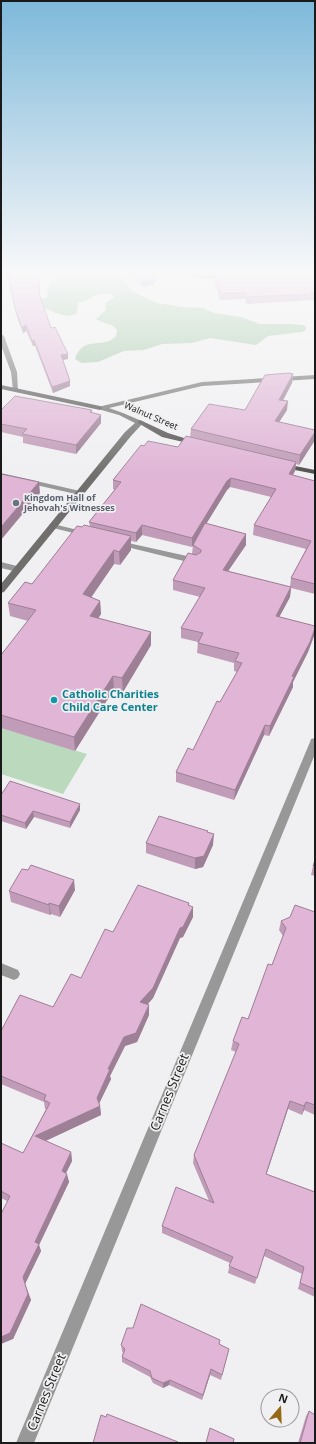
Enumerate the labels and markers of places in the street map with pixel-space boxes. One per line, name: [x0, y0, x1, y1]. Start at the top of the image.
place label: Kingdom Hall of Jehovah's Witnesses: [23, 491, 115, 514]
marker: Kingdom Hall of Jehovah's Witnesses: [11, 498, 21, 508]
place label: Catholic Charities Child Care Center: [62, 686, 160, 714]
marker: Catholic Charities Child Care Center: [49, 695, 59, 705]

